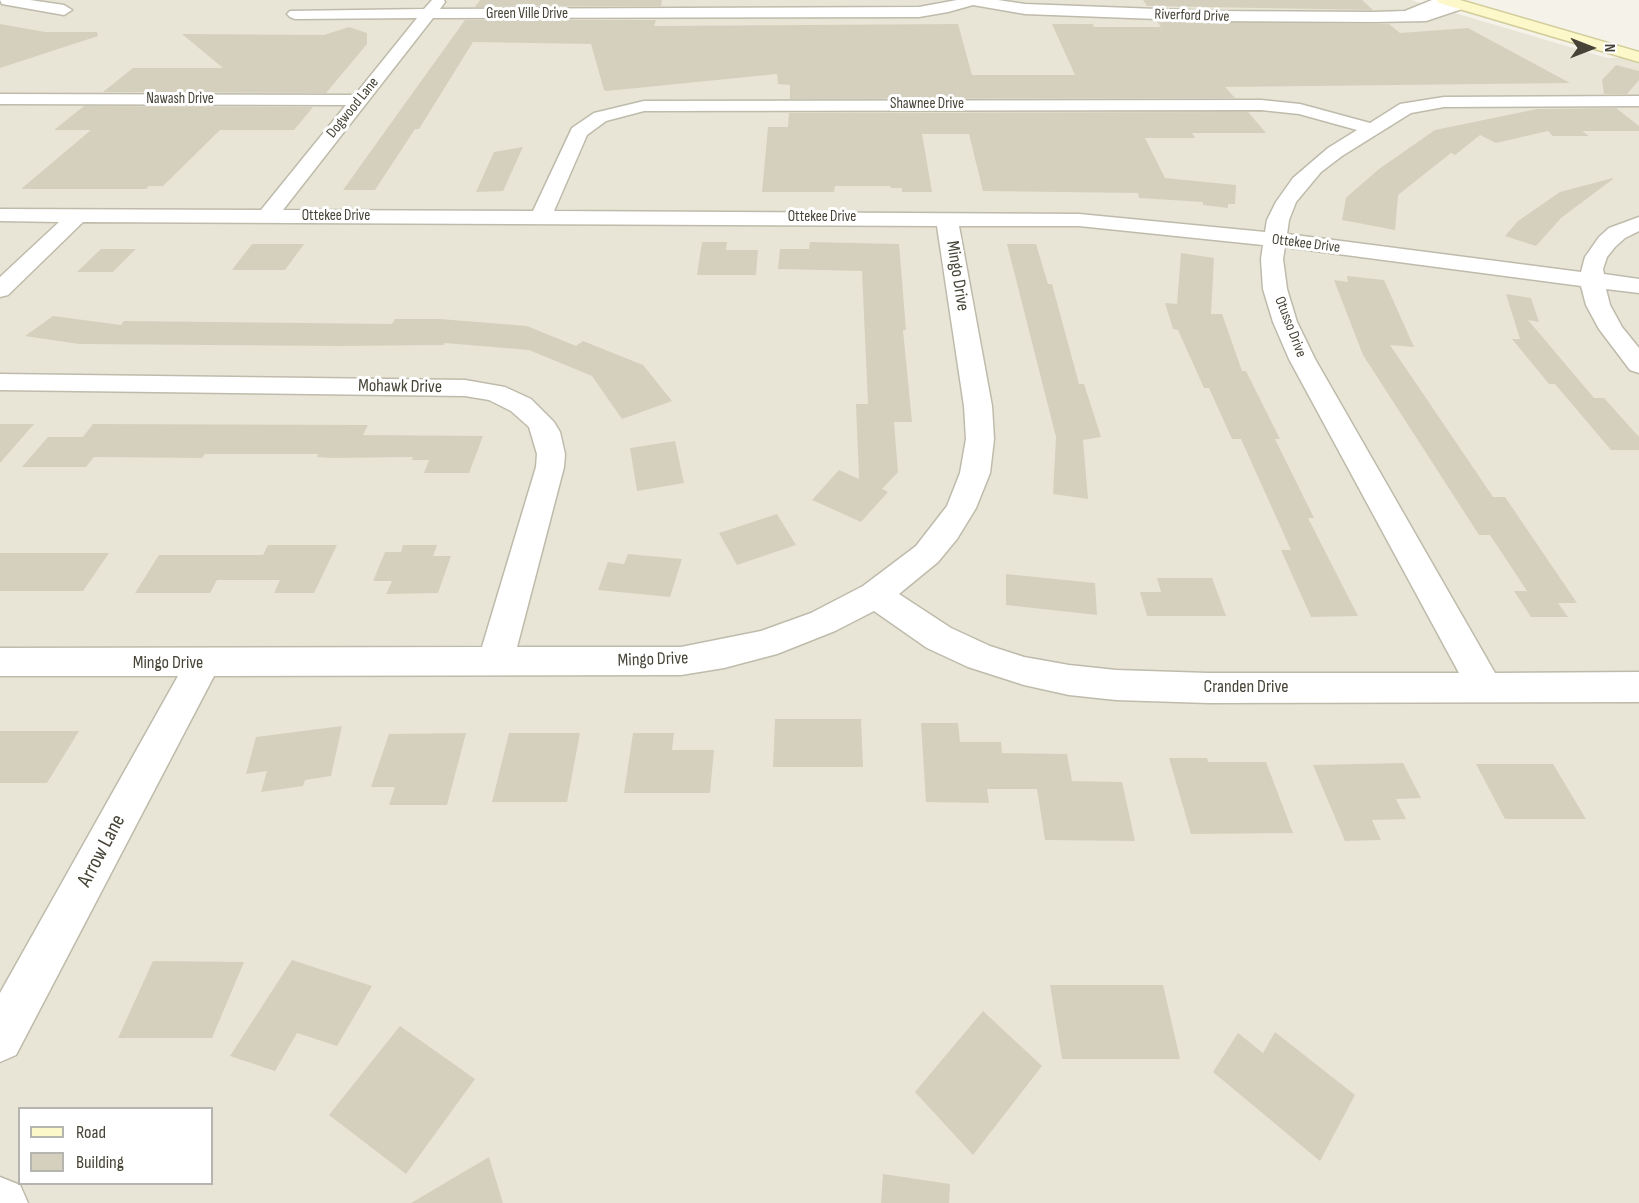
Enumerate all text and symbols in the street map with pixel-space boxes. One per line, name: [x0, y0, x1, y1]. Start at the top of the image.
street label: Green Ville Drive: [486, 5, 568, 23]
street label: Riverford Drive: [1154, 6, 1230, 26]
north arrow: [1561, 18, 1621, 78]
text: N: [1600, 44, 1619, 52]
street label: Dogwood Lane: [323, 74, 383, 142]
street label: Nawash Drive: [146, 90, 214, 108]
street label: Shawnee Drive: [890, 95, 964, 113]
street label: Ottekee Drive: [302, 207, 370, 225]
street label: Ottekee Drive: [788, 208, 856, 226]
street label: Ottekee Drive: [1271, 231, 1341, 257]
street label: Mingo Drive: [941, 239, 973, 313]
street label: Otusso Drive: [1270, 294, 1310, 360]
street label: Mohawk Drive: [358, 375, 442, 399]
street label: Mingo Drive: [617, 648, 689, 672]
street label: Mingo Drive: [133, 652, 203, 674]
street label: Cranden Drive: [1204, 676, 1288, 698]
street label: Arrow Lane: [73, 811, 131, 891]
legend: [18, 1107, 213, 1185]
text: Road: [76, 1122, 106, 1143]
text: Building: [76, 1152, 124, 1173]

